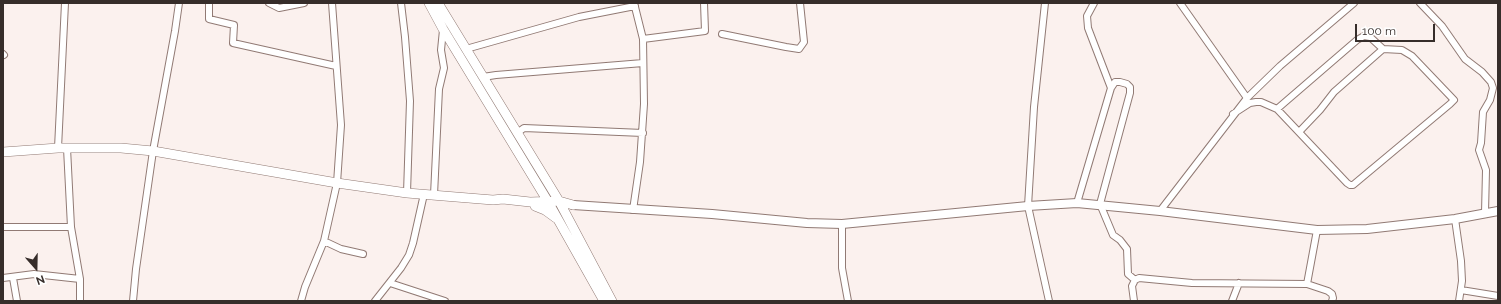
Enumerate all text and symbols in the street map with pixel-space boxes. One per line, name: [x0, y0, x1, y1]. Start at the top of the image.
scale bar: [1357, 16, 1437, 42]
text: 100 m: [1362, 24, 1396, 38]
north arrow: [16, 248, 56, 288]
text: N: [34, 272, 46, 287]

